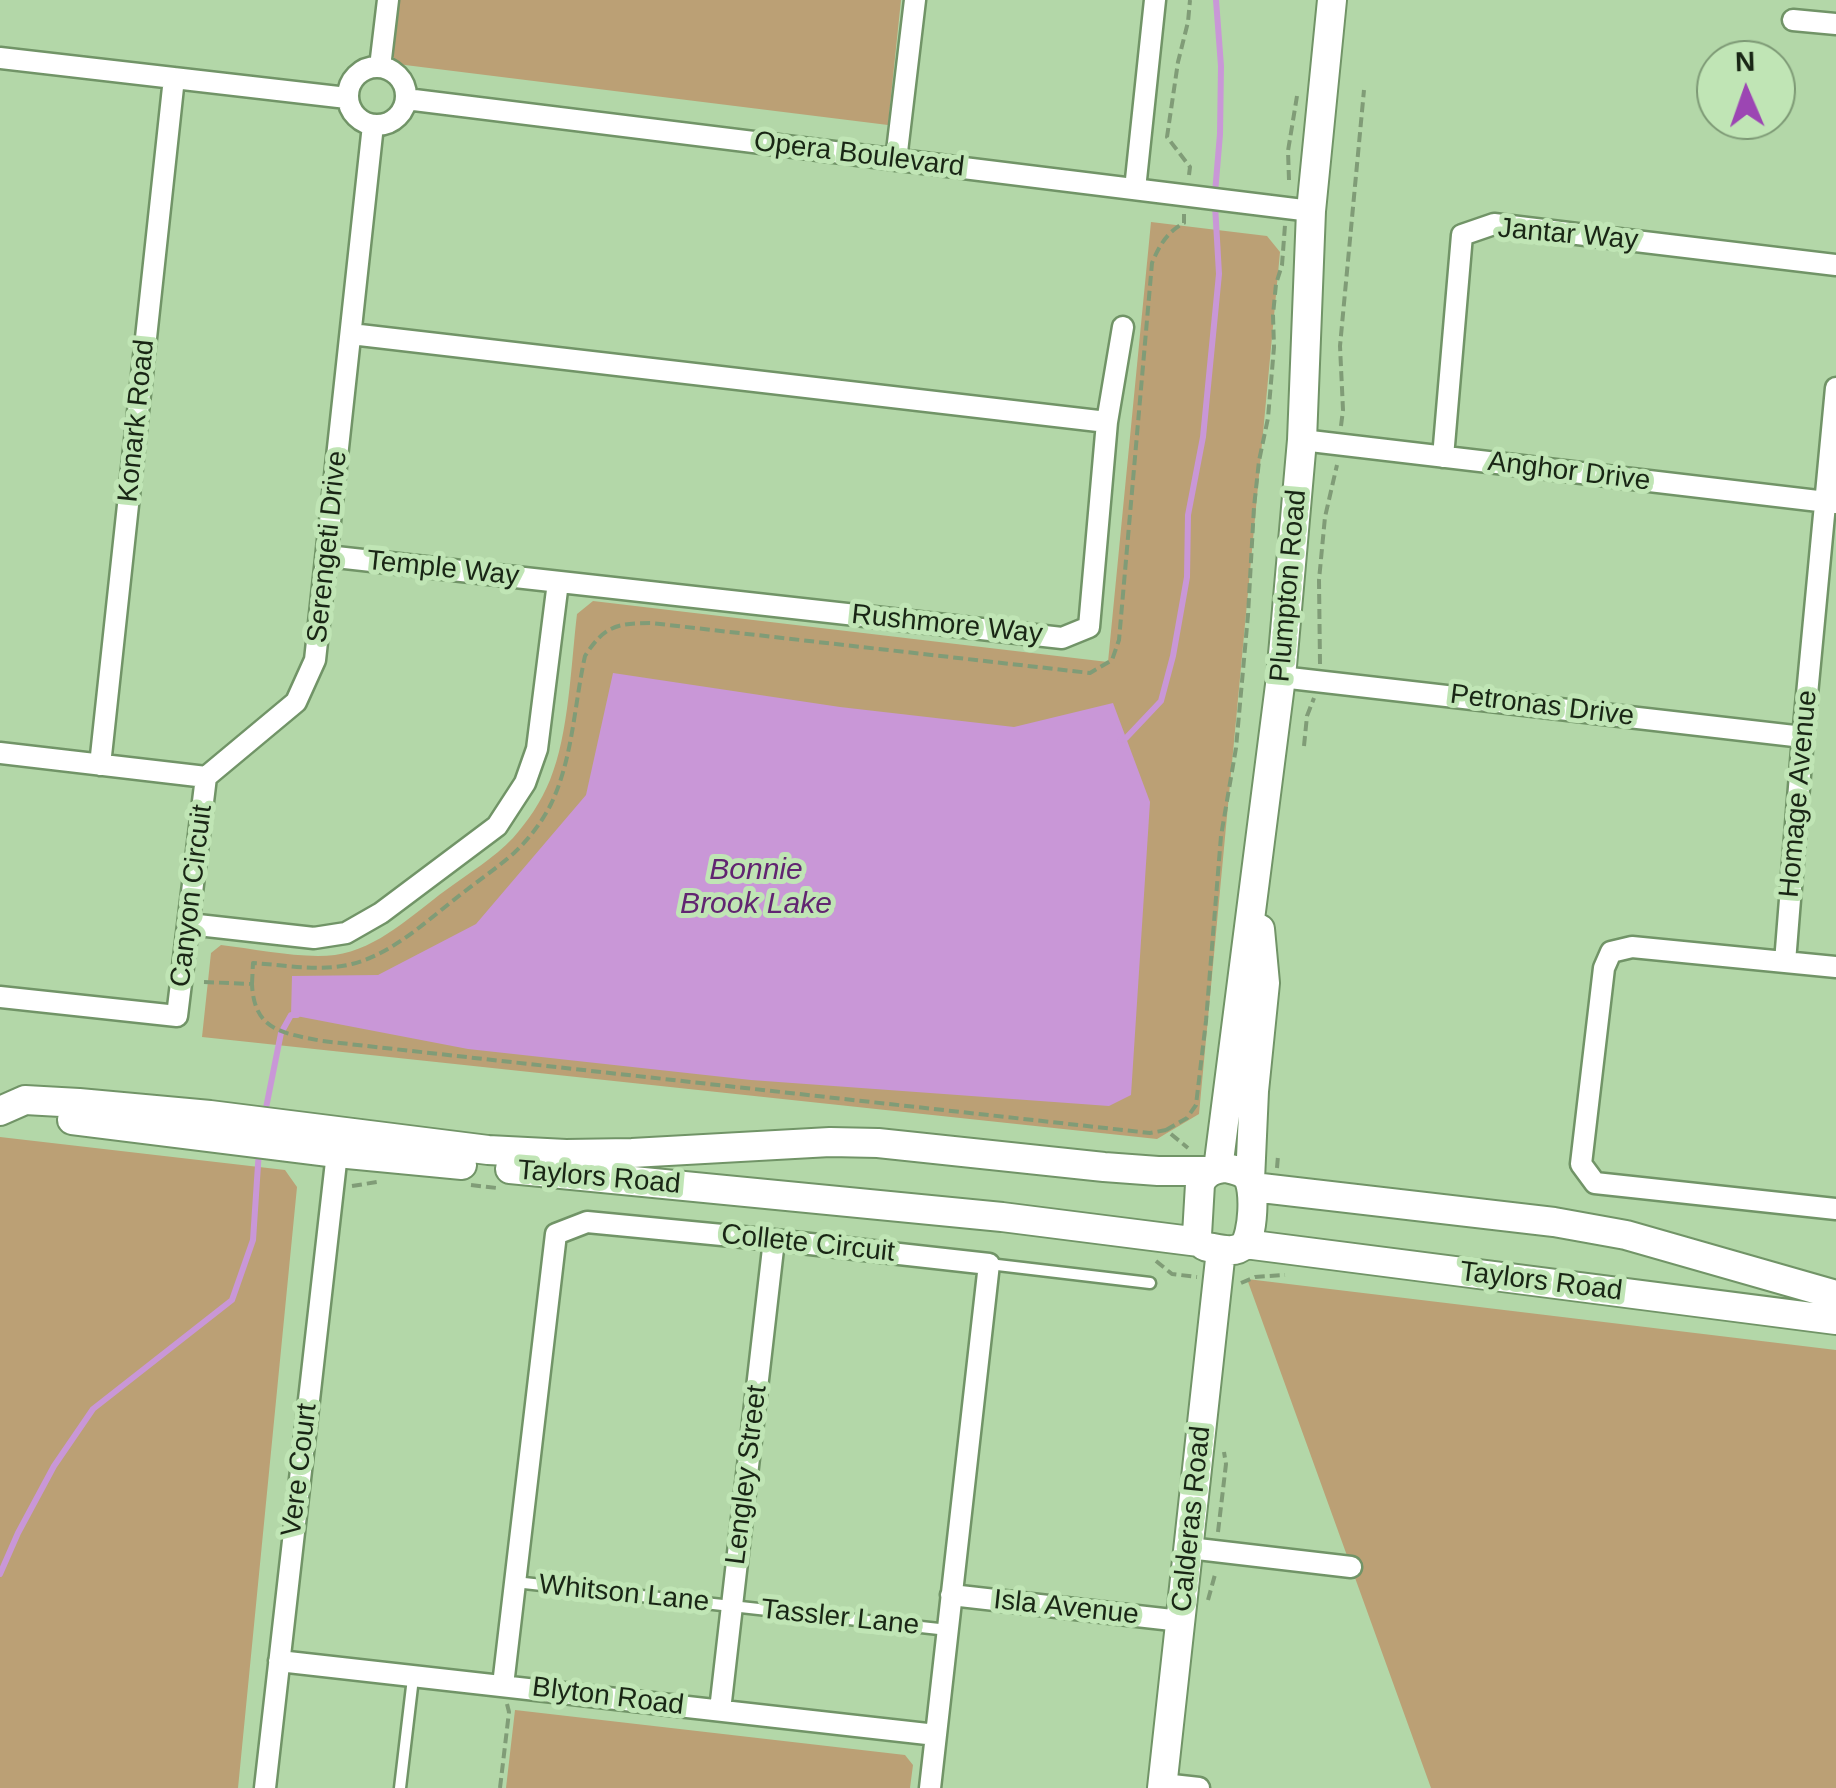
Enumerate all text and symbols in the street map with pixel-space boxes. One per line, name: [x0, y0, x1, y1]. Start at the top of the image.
north arrow: [1696, 40, 1796, 140]
text: N: [1734, 46, 1756, 77]
street label: Opera Boulevard: [752, 125, 966, 185]
street label: Jantar Way: [1497, 212, 1639, 258]
street label: Konark Road: [112, 338, 162, 504]
street label: Anghor Drive: [1486, 445, 1652, 499]
street label: Serengeti Drive: [301, 449, 355, 645]
street label: Plumpton Road: [1264, 488, 1314, 684]
street label: Temple Way: [365, 544, 521, 594]
street label: Rushmore Way: [850, 598, 1044, 652]
street label: Petronas Drive: [1448, 678, 1636, 734]
street label: Homage Avenue: [1773, 689, 1825, 899]
street label: Canyon Circuit: [164, 803, 220, 989]
water label: Bonnie Brook Lake: [680, 853, 832, 924]
street label: Taylors Road: [516, 1154, 682, 1202]
street label: Collete Circuit: [720, 1218, 896, 1270]
street label: Taylors Road: [1458, 1255, 1624, 1309]
street label: Lengley Street: [719, 1383, 775, 1567]
street label: Vere Court: [275, 1402, 325, 1538]
street label: Calderas Road: [1166, 1424, 1218, 1614]
street label: Whitson Lane: [537, 1568, 711, 1620]
street label: Isla Avenue: [992, 1584, 1140, 1632]
street label: Tassler Lane: [759, 1593, 921, 1643]
street label: Blyton Road: [530, 1671, 686, 1723]

